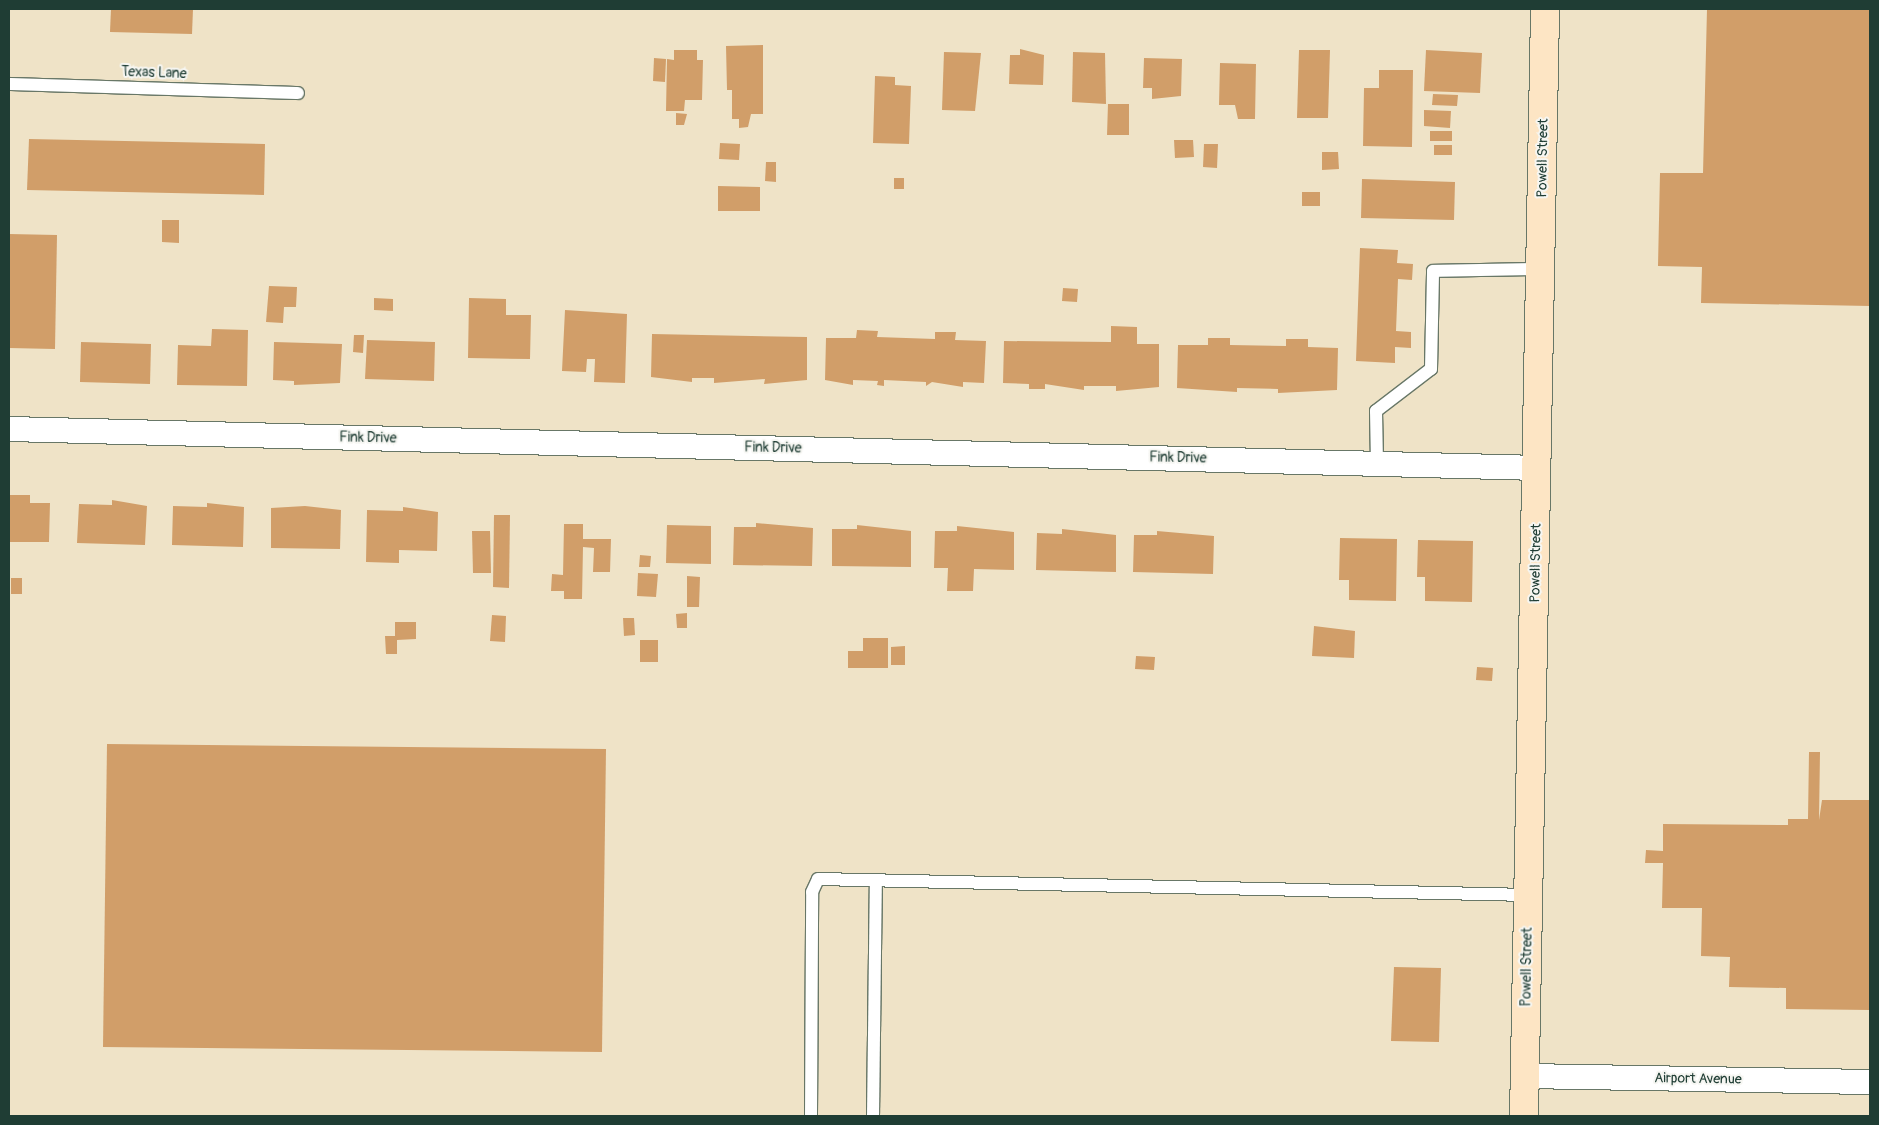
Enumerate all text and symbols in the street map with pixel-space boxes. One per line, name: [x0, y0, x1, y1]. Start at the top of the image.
street label: Texas Lane: [121, 63, 187, 83]
street label: Powell Street: [1534, 118, 1552, 198]
street label: Fink Drive: [339, 429, 397, 447]
street label: Fink Drive: [744, 439, 802, 457]
street label: Fink Drive: [1149, 449, 1207, 467]
street label: Powell Street: [1527, 523, 1545, 603]
street label: Powell Street: [1518, 927, 1536, 1007]
street label: Airport Avenue: [1654, 1070, 1742, 1088]

